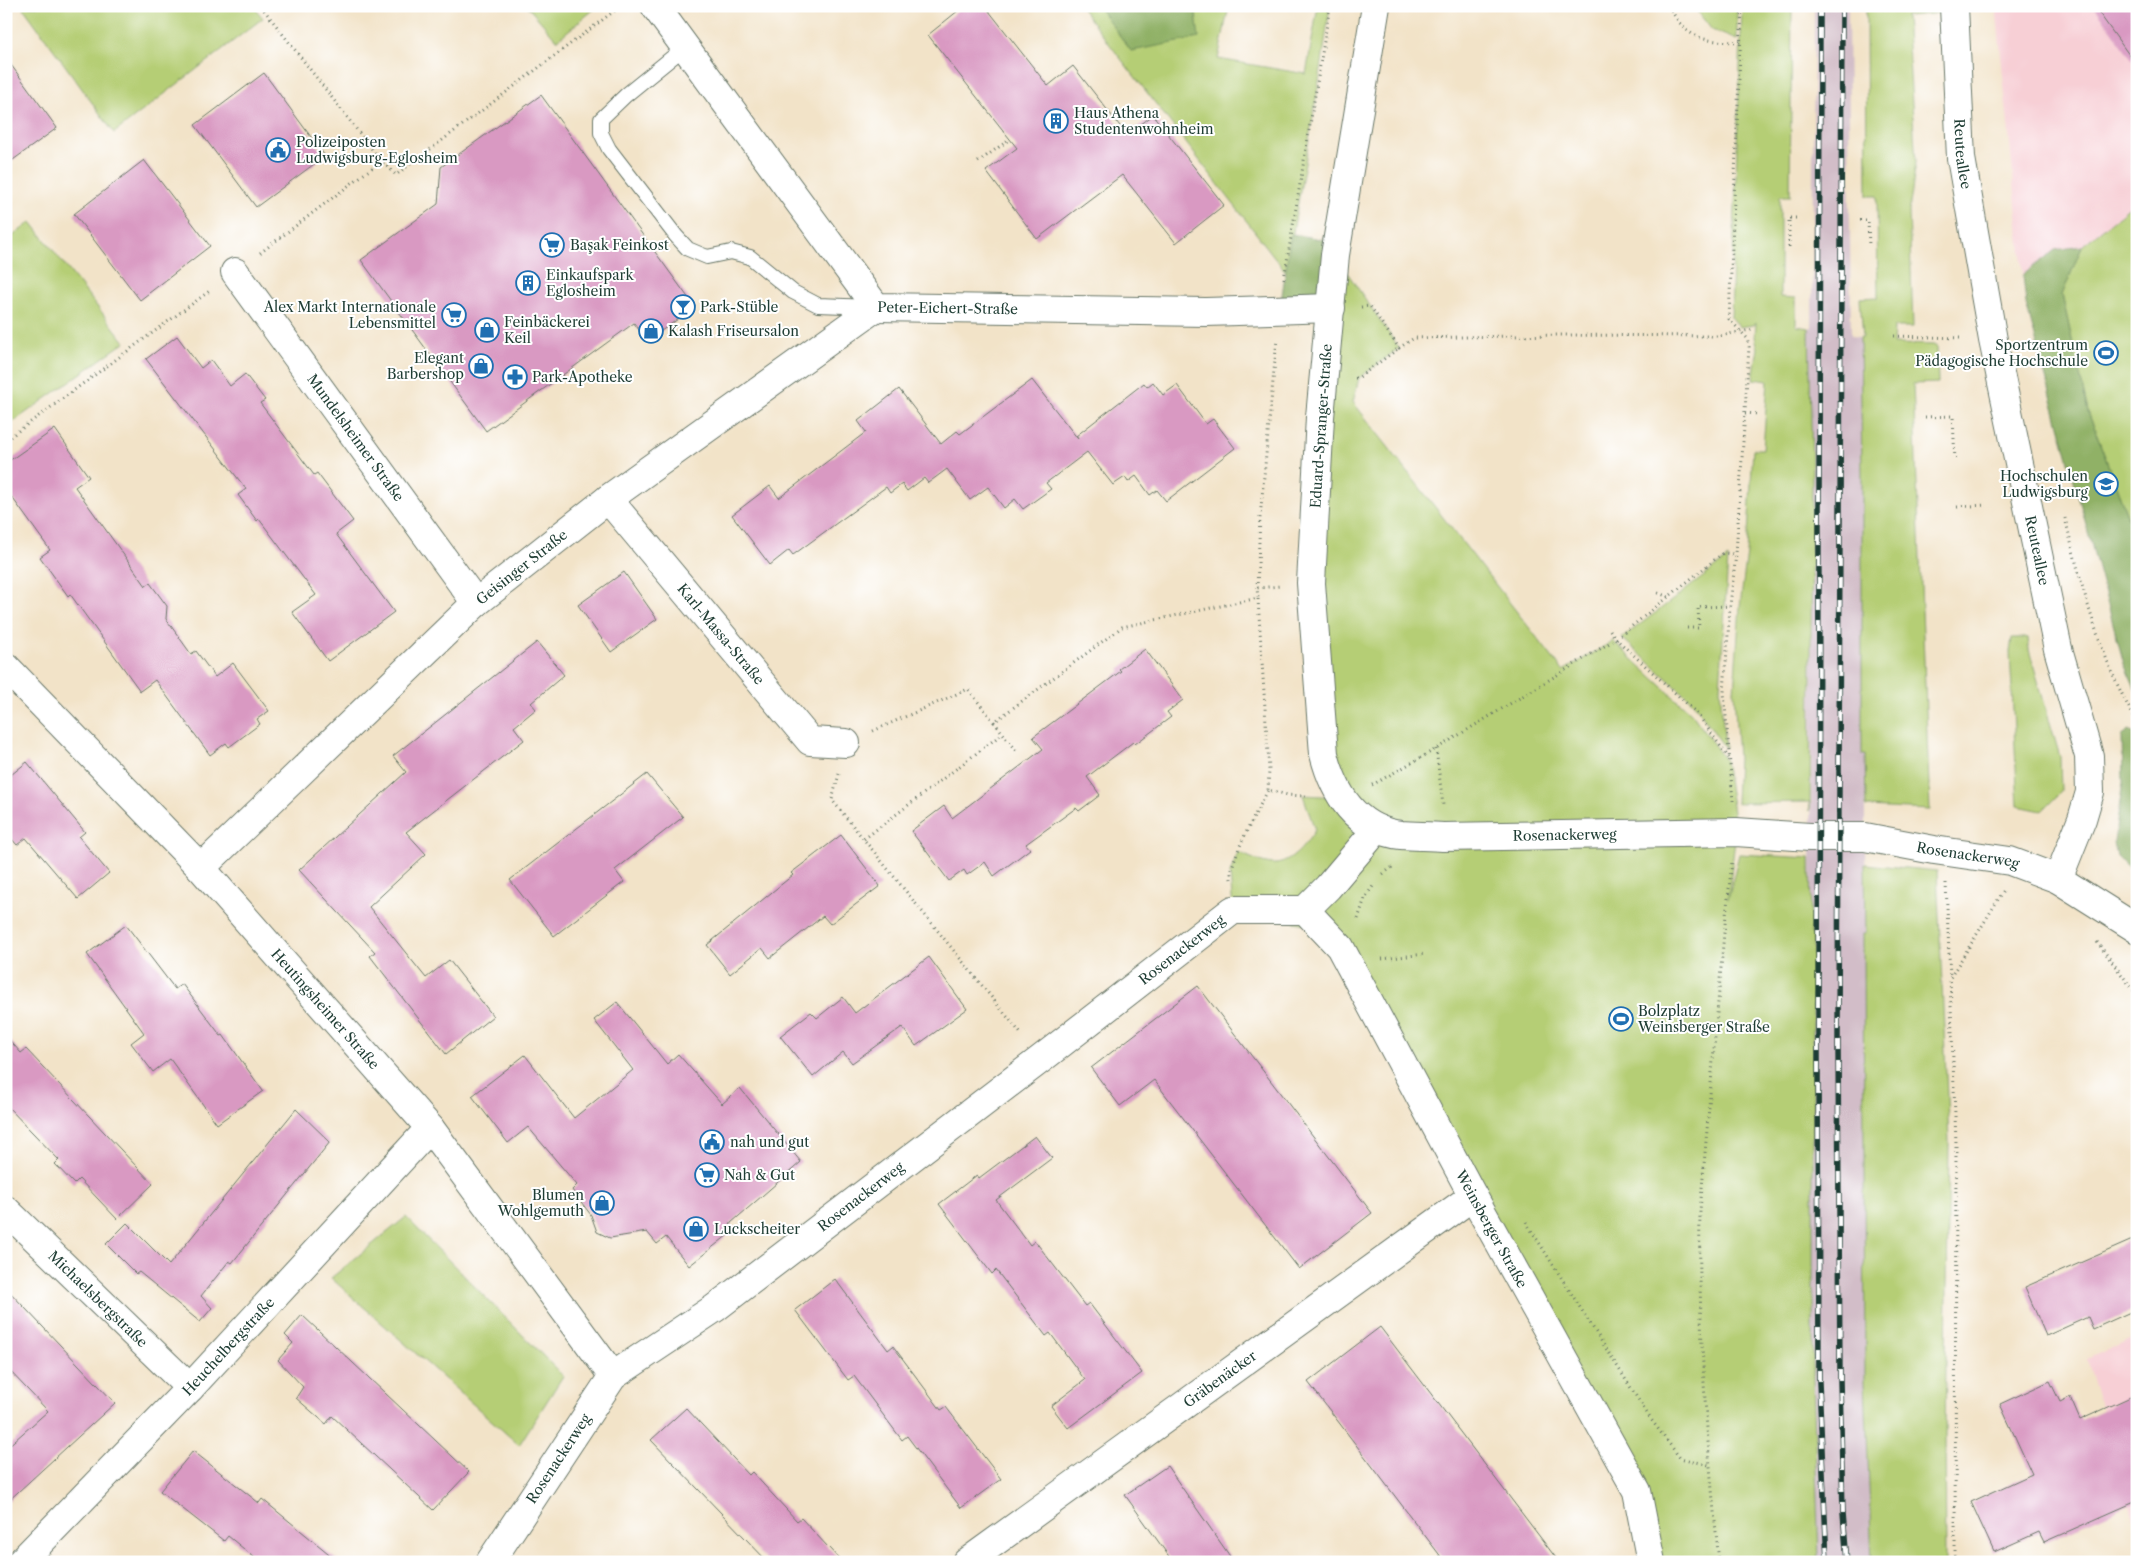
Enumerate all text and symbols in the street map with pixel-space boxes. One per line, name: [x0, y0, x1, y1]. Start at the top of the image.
place label: Haus Athena Studentenwohnheim: [1074, 104, 1214, 138]
building icon: Haus Athena Studentenwohnheim: [1043, 108, 1069, 134]
street label: Reuteallee: [1950, 118, 1975, 191]
place label: Polizeiposten Ludwigsburg-Eglosheim: [296, 133, 458, 167]
public building icon: Polizeiposten Ludwigsburg-Eglosheim: [265, 137, 291, 163]
supermarket icon: Başak Feinkost: [539, 232, 565, 258]
place label: Başak Feinkost: [570, 236, 669, 254]
place label: Einkaufspark Eglosheim: [546, 266, 634, 300]
building icon: Einkaufspark Eglosheim: [515, 270, 541, 296]
bar icon: Park-Stüble: [670, 294, 696, 320]
place label: Alex Markt Internationale Lebensmittel: [263, 298, 436, 332]
place label: Park-Stüble: [700, 298, 779, 316]
street label: Peter-Eichert-Straße: [877, 298, 1018, 318]
supermarket icon: Alex Markt Internationale Lebensmittel: [441, 302, 467, 328]
place label: Feinbäckerei Keil: [504, 313, 590, 347]
shop icon: Feinbäckerei Keil: [474, 317, 500, 343]
shop icon: Kalash Friseursalon: [638, 318, 664, 344]
place label: Kalash Friseursalon: [668, 322, 799, 340]
place label: Sportzentrum Pädagogische Hochschule: [1915, 336, 2088, 370]
sports icon: Sportzentrum Pädagogische Hochschule: [2093, 340, 2119, 366]
street label: Eduard-Spranger-Straße: [1306, 343, 1336, 509]
place label: Elegant Barbershop: [387, 349, 464, 383]
shop icon: Elegant Barbershop: [468, 353, 494, 379]
pharmacy icon: Park-Apotheke: [502, 364, 528, 390]
place label: Park-Apotheke: [532, 368, 633, 386]
street label: Mundelsheimer Straße: [303, 370, 408, 505]
place label: Hochschulen Ludwigsburg: [2000, 467, 2089, 501]
school or university icon: Hochschulen Ludwigsburg: [2093, 471, 2119, 497]
street label: Reuteallee: [2021, 514, 2053, 587]
street label: Geisinger Straße: [472, 525, 571, 609]
street label: Karl-Massa-Straße: [673, 580, 768, 688]
street label: Rosenackerweg: [1513, 825, 1617, 845]
street label: Rosenackerweg: [1915, 838, 2023, 873]
street label: Rosenackerweg: [1135, 910, 1229, 989]
street label: Heutingsheimer Straße: [267, 945, 383, 1073]
place label: Bolzplatz Weinsberger Straße: [1637, 1002, 1770, 1036]
sports icon: Bolzplatz Weinsberger Straße: [1608, 1006, 1634, 1032]
public building icon: nah und gut: [699, 1129, 725, 1155]
place label: nah und gut: [730, 1133, 809, 1151]
street label: Rosenackerweg: [814, 1158, 908, 1235]
supermarket icon: Nah & Gut: [694, 1162, 720, 1188]
place label: Nah & Gut: [724, 1166, 795, 1184]
street label: Weinsberger Straße: [1451, 1166, 1531, 1291]
place label: Blumen Wohlgemuth: [497, 1186, 584, 1220]
shop icon: Blumen Wohlgemuth: [589, 1190, 615, 1216]
shop icon: Luckscheiter: [683, 1216, 709, 1242]
place label: Luckscheiter: [714, 1220, 800, 1238]
street label: Michaelsbergstraße: [45, 1247, 152, 1351]
street label: Heuchelbergstraße: [178, 1293, 278, 1400]
street label: Gräbenäcker: [1180, 1347, 1260, 1412]
street label: Rosenackerweg: [522, 1410, 595, 1507]

